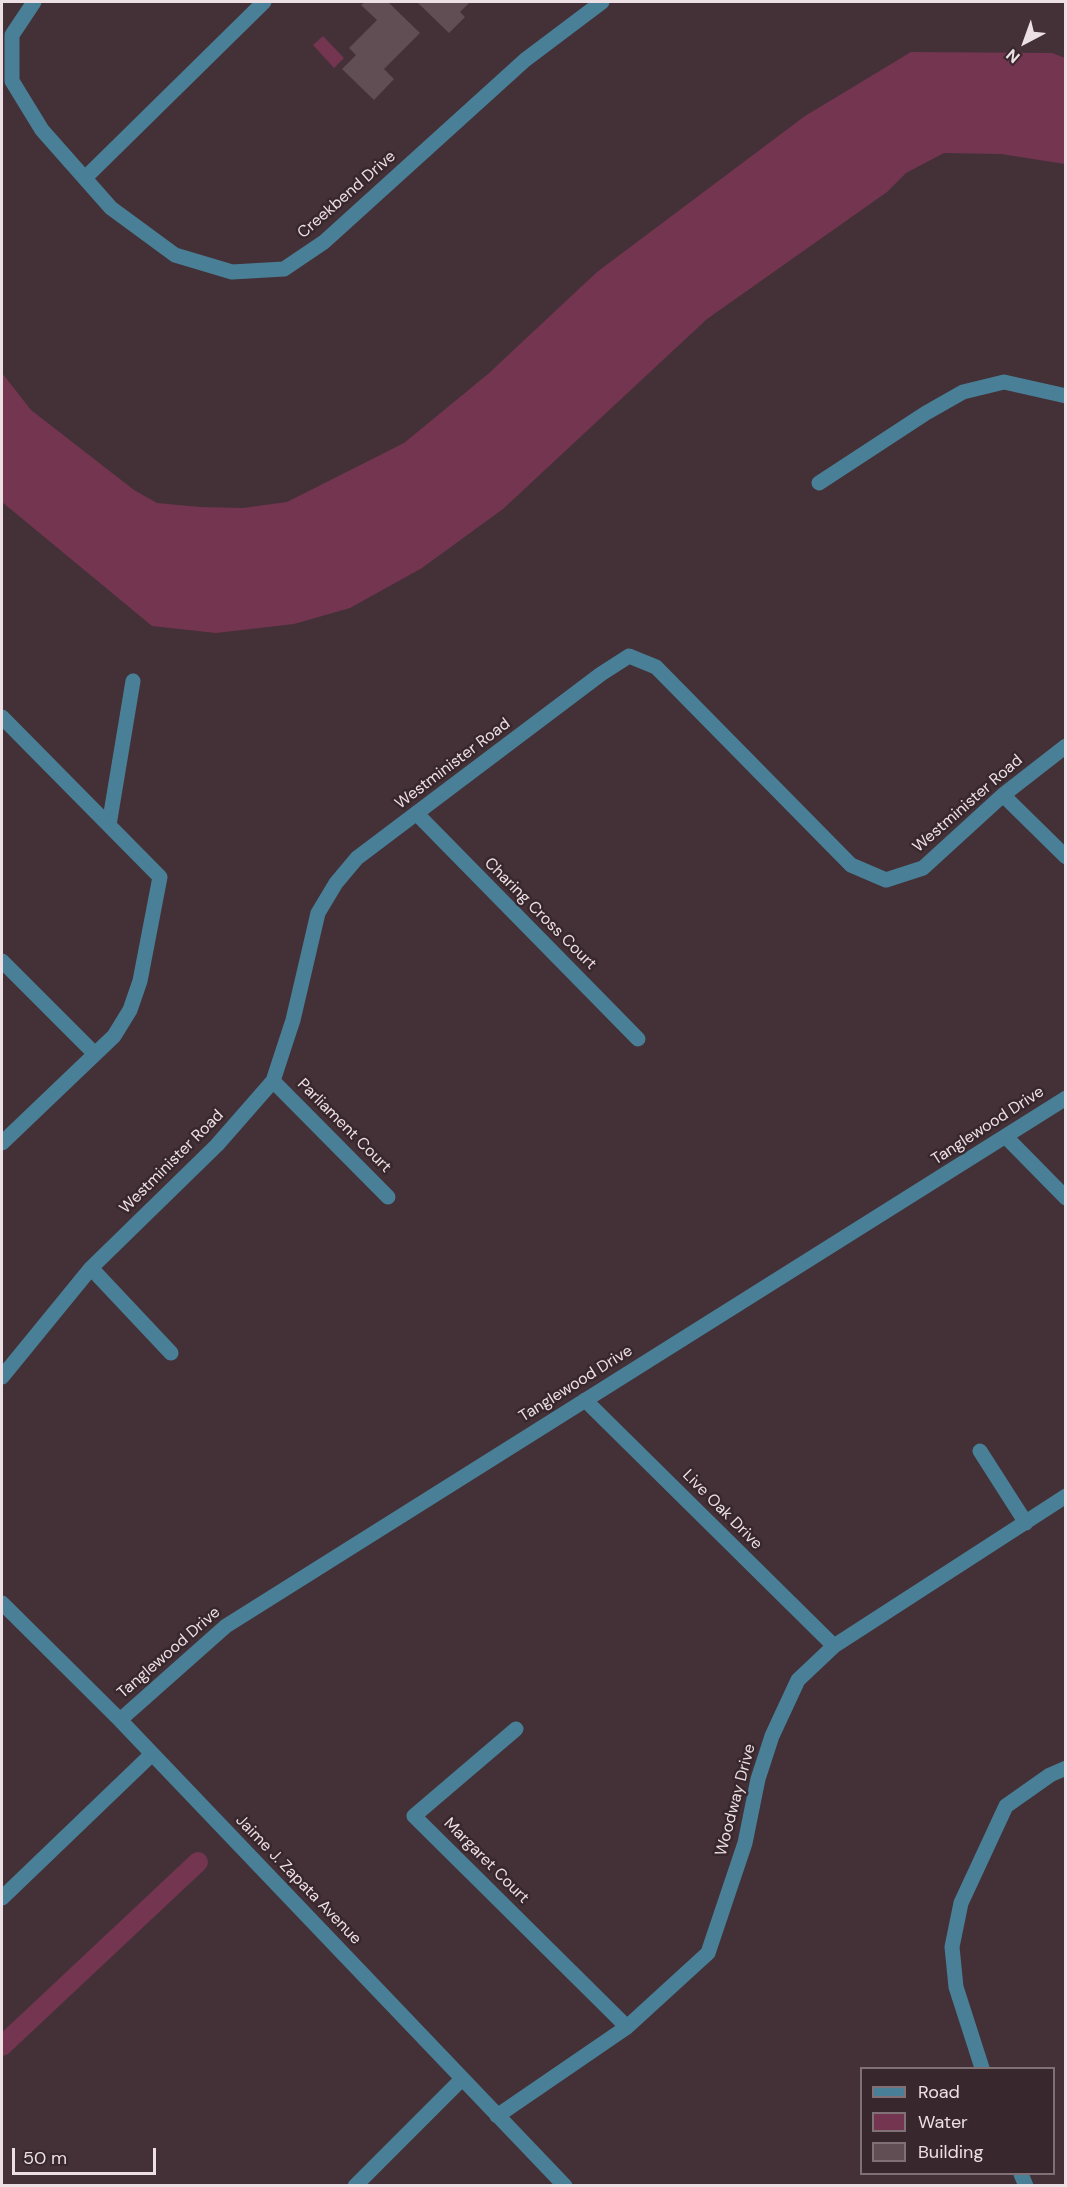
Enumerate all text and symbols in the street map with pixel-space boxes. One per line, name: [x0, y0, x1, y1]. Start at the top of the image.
north arrow: [995, 12, 1055, 72]
text: N: [1002, 44, 1024, 68]
street label: Creekbend Drive: [294, 147, 400, 243]
street label: Westminister Road: [392, 714, 514, 814]
street label: Westminister Road: [909, 751, 1027, 857]
street label: Charing Cross Court: [480, 854, 600, 974]
street label: Parliament Court: [293, 1075, 395, 1177]
street label: Tanglewood Drive: [928, 1083, 1048, 1169]
street label: Westminister Road: [116, 1106, 228, 1218]
street label: Tanglewood Drive: [516, 1341, 636, 1427]
street label: Live Oak Drive: [678, 1466, 766, 1554]
street label: Tanglewood Drive: [114, 1603, 224, 1703]
street label: Woodway Drive: [712, 1742, 760, 1858]
street label: Jaime J. Zapata Avenue: [231, 1811, 365, 1949]
street label: Margaret Court: [439, 1814, 533, 1908]
legend: [860, 2067, 1055, 2175]
text: Road: [918, 2080, 960, 2104]
text: Water: [918, 2110, 968, 2134]
scale bar: [15, 2136, 159, 2174]
text: Building: [918, 2140, 983, 2164]
text: 50 m: [23, 2146, 67, 2170]

